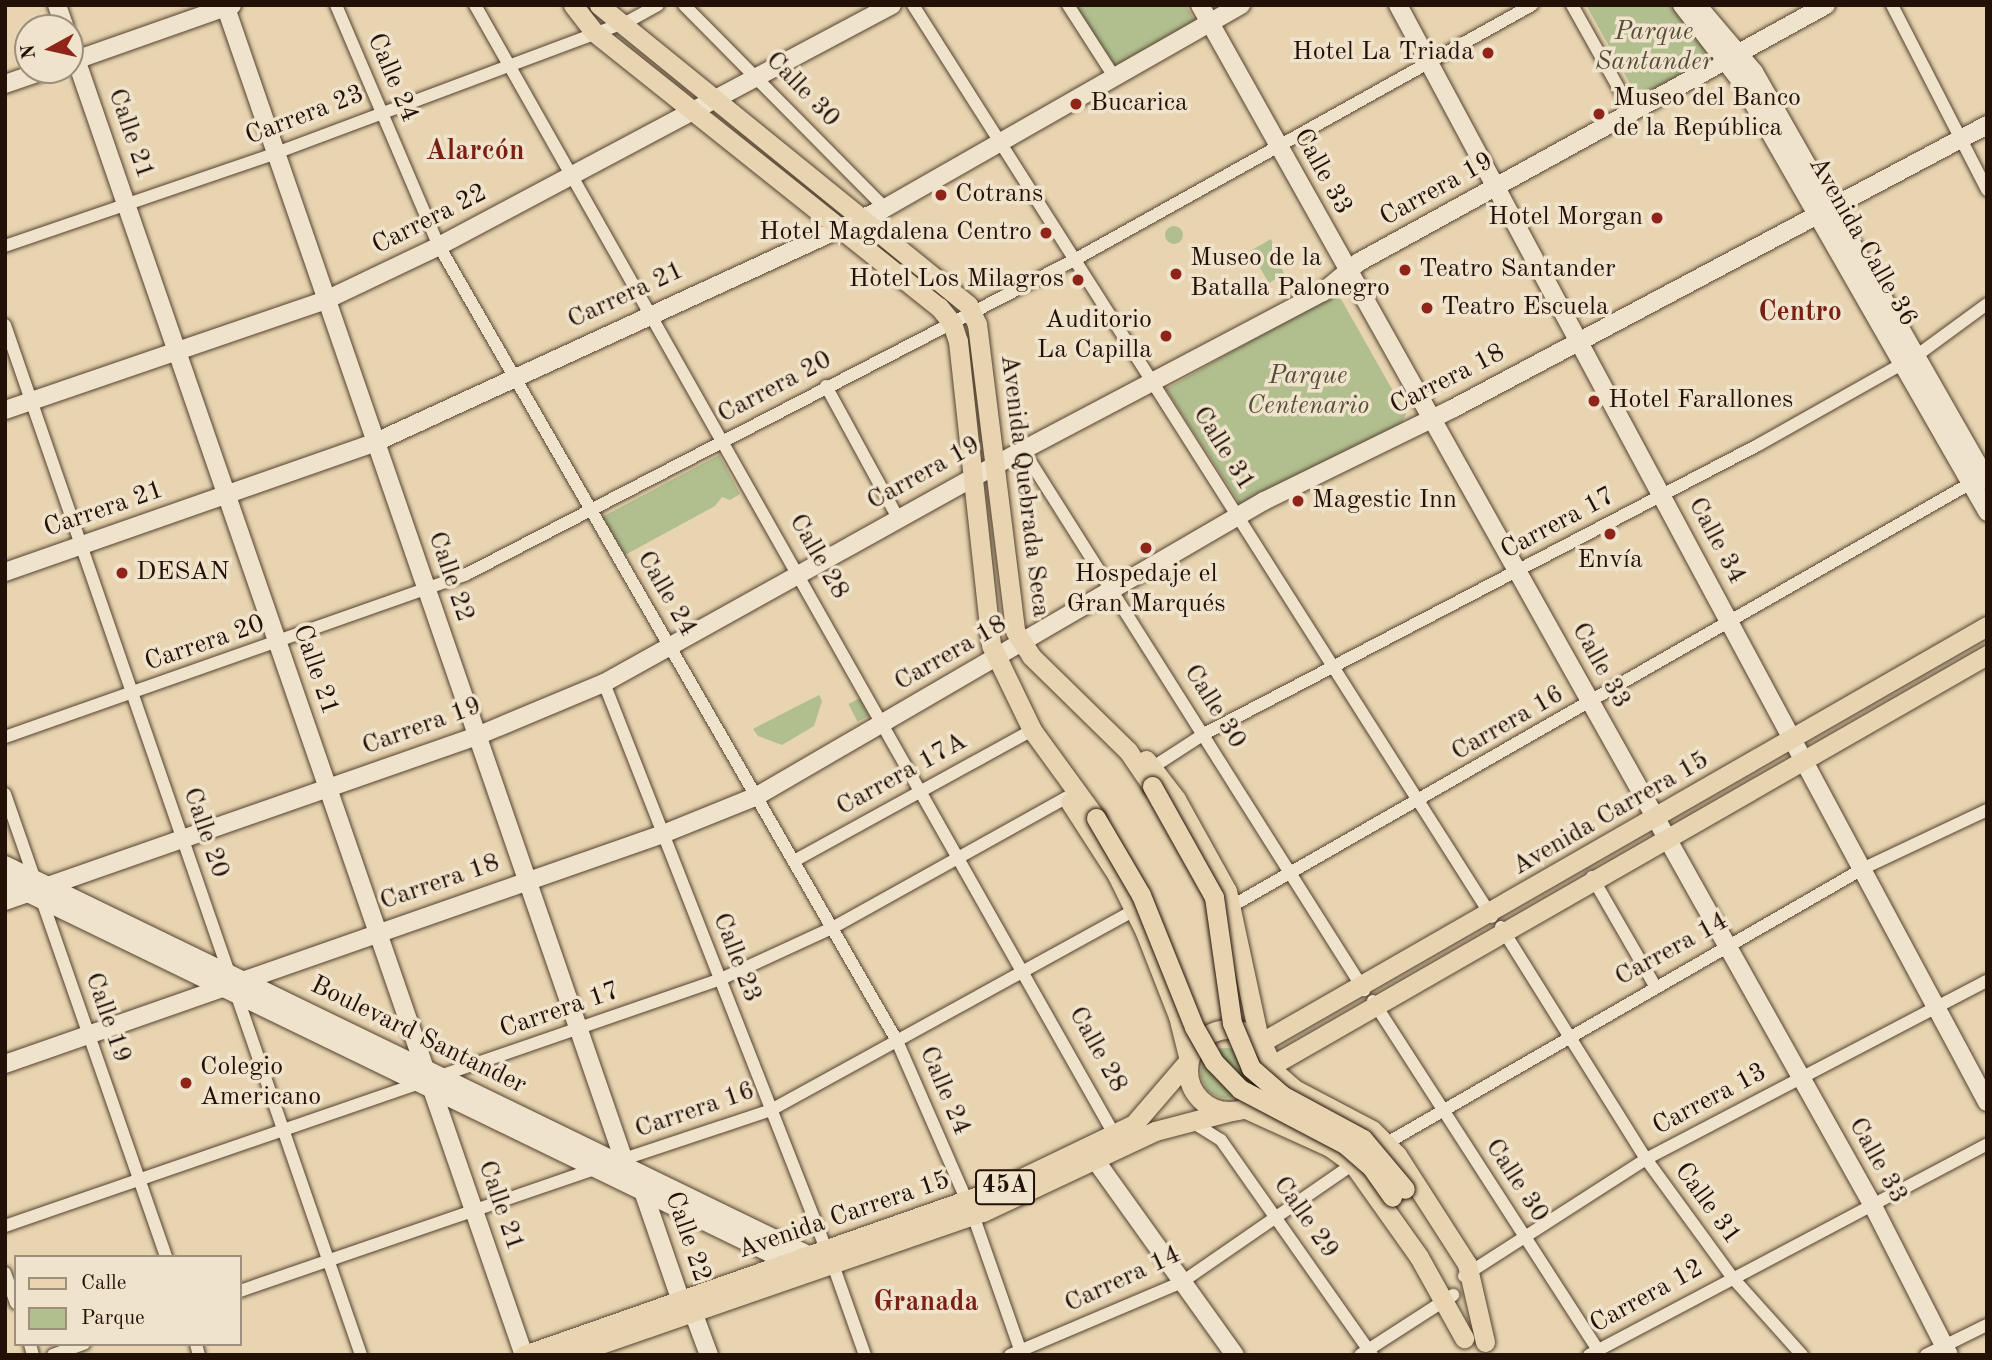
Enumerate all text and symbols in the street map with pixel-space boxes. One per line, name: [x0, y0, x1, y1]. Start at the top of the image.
north arrow: [14, 14, 84, 84]
park label: Parque Santander: [1595, 17, 1713, 78]
street label: Calle 24: [359, 29, 425, 127]
place label: Hotel La Triada: [1292, 37, 1474, 69]
text: N: [19, 43, 40, 60]
street label: Calle 30: [758, 45, 846, 135]
marker: Hotel La Triada: [1480, 45, 1496, 61]
street label: Carrera 23: [241, 79, 369, 153]
place label: Museo del Banco de la República: [1613, 83, 1801, 144]
street label: Calle 21: [100, 85, 160, 183]
place label: Bucarica: [1090, 88, 1188, 120]
marker: Bucarica: [1068, 96, 1084, 112]
marker: Museo del Banco de la República: [1591, 106, 1607, 122]
street label: Calle 33: [1286, 123, 1358, 221]
district label: Alarcón: [426, 135, 524, 169]
street label: Carrera 19: [1375, 146, 1499, 234]
street label: Avenida Calle 36: [1801, 151, 1923, 333]
street label: Carrera 22: [367, 178, 493, 262]
place label: Cotrans: [955, 179, 1043, 211]
marker: Cotrans: [933, 187, 949, 203]
place label: Hotel Morgan: [1488, 202, 1643, 234]
marker: Hotel Morgan: [1649, 210, 1665, 226]
place label: Hotel Magdalena Centro: [759, 217, 1032, 249]
marker: Hotel Magdalena Centro: [1038, 225, 1054, 241]
place label: Museo de la Batalla Palonegro: [1190, 243, 1390, 304]
place label: Teatro Santander: [1419, 254, 1616, 286]
street label: Carrera 21: [563, 256, 689, 336]
marker: Teatro Santander: [1397, 262, 1413, 278]
place label: Hotel Los Milagros: [849, 264, 1064, 296]
marker: Museo de la Batalla Palonegro: [1168, 266, 1184, 282]
marker: Hotel Los Milagros: [1070, 272, 1086, 288]
place label: Teatro Escuela: [1441, 292, 1609, 324]
district label: Centro: [1758, 296, 1842, 330]
marker: Teatro Escuela: [1419, 300, 1435, 316]
place label: Auditorio La Capilla: [1037, 305, 1152, 366]
marker: Auditorio La Capilla: [1158, 328, 1174, 344]
street label: Carrera 18: [1385, 338, 1511, 422]
street label: Carrera 20: [713, 345, 837, 431]
street label: Avenida Quebrada Seca: [992, 353, 1056, 619]
park label: Parque Centenario: [1247, 361, 1369, 422]
place label: Hotel Farallones: [1608, 385, 1793, 417]
marker: Hotel Farallones: [1586, 393, 1602, 409]
street label: Calle 31: [1185, 401, 1261, 497]
street label: Carrera 19: [862, 430, 986, 518]
street label: Carrera 21: [40, 475, 168, 545]
street label: Carrera 17: [1496, 481, 1620, 567]
place label: Magestic Inn: [1312, 485, 1457, 517]
street label: Calle 34: [1680, 492, 1752, 590]
marker: Magestic Inn: [1290, 493, 1306, 509]
street label: Calle 28: [781, 509, 855, 605]
marker: Envía: [1602, 526, 1618, 542]
street label: Calle 22: [420, 528, 480, 626]
marker: Hospedaje el Gran Marqués: [1138, 540, 1154, 556]
place label: Envía: [1577, 545, 1643, 577]
street label: Calle 24: [629, 546, 703, 642]
place label: DESAN: [136, 557, 230, 589]
place label: Hospedaje el Gran Marqués: [1066, 559, 1226, 620]
marker: DESAN: [114, 565, 130, 581]
street label: Carrera 20: [141, 609, 269, 679]
street label: Carrera 18: [889, 609, 1013, 699]
street label: Calle 33: [1564, 617, 1636, 715]
street label: Calle 21: [285, 621, 345, 719]
street label: Calle 30: [1176, 659, 1252, 755]
street label: Carrera 16: [1446, 679, 1570, 769]
street label: Carrera 19: [358, 691, 486, 763]
street label: Carrera 17A: [831, 726, 973, 824]
street label: Avenida Carrera 15: [1507, 745, 1715, 883]
street label: Calle 20: [175, 784, 235, 882]
street label: Carrera 18: [376, 848, 504, 918]
street label: Carrera 14: [1610, 906, 1734, 994]
street label: Calle 23: [705, 909, 767, 1007]
street label: Calle 19: [77, 969, 137, 1067]
street label: Boulevard Santander: [305, 970, 531, 1102]
street label: Carrera 17: [496, 976, 624, 1046]
street label: Calle 28: [1061, 1001, 1133, 1099]
street label: Calle 24: [911, 1042, 977, 1140]
place label: Colegio Americano: [200, 1052, 321, 1114]
street label: Carrera 13: [1648, 1057, 1772, 1143]
marker: Colegio Americano: [178, 1075, 194, 1091]
street label: Carrera 16: [631, 1076, 759, 1146]
street label: Calle 33: [1841, 1112, 1913, 1210]
street label: Calle 30: [1477, 1133, 1555, 1229]
street label: Calle 21: [470, 1157, 530, 1255]
street label: Calle 31: [1667, 1157, 1747, 1251]
street label: Avenida Carrera 15: [734, 1165, 954, 1267]
road number: 45A: [974, 1167, 1036, 1208]
street label: Calle 29: [1265, 1171, 1345, 1265]
street label: Calle 22: [657, 1188, 717, 1286]
street label: Carrera 14: [1060, 1240, 1186, 1320]
street label: Carrera 12: [1585, 1253, 1709, 1341]
legend: [14, 1255, 242, 1346]
text: Calle: [81, 1273, 126, 1294]
district label: Granada: [873, 1286, 979, 1320]
text: Parque: [81, 1308, 145, 1329]

